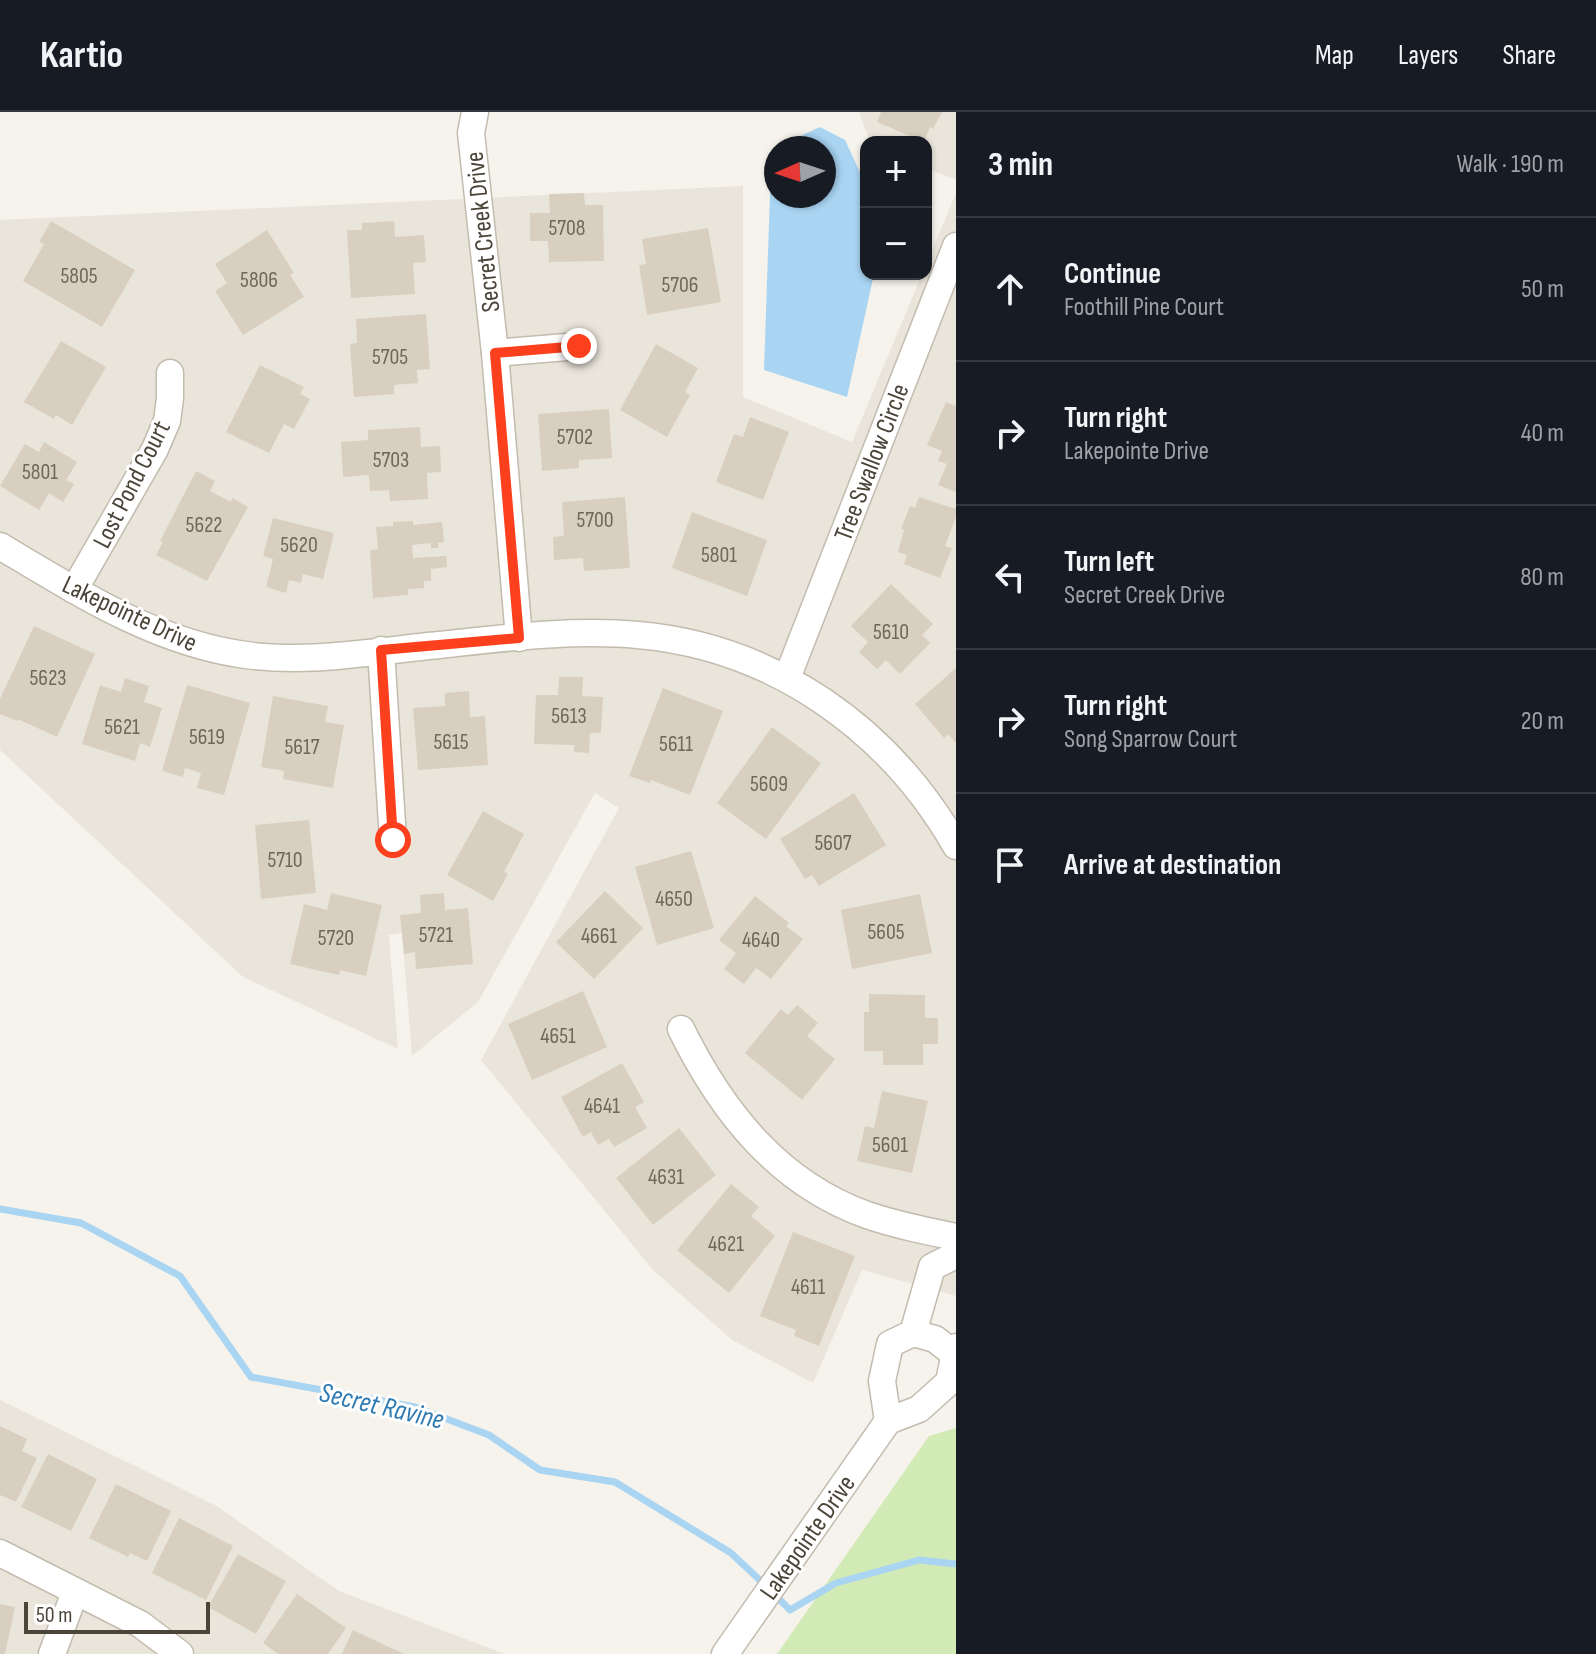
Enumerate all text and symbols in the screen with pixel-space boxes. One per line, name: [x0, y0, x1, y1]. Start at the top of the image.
text: Kartio: [40, 33, 123, 78]
text: Map: [1315, 39, 1354, 72]
text: Layers: [1398, 39, 1458, 72]
text: Share: [1502, 39, 1556, 72]
north arrow: [764, 136, 836, 208]
map controls: [860, 136, 932, 280]
button: +: [860, 136, 932, 208]
text: 3 min: [988, 144, 1053, 185]
text: Walk · 190 m: [1457, 149, 1564, 180]
street label: Secret Creek Drive: [460, 150, 507, 314]
button: −: [860, 208, 932, 280]
house number: 5708: [549, 215, 585, 242]
text: Continue: [1064, 256, 1161, 292]
house number: 5805: [60, 263, 98, 290]
house number: 5806: [240, 267, 278, 294]
icon: ahead: [988, 267, 1032, 311]
house number: 5706: [662, 272, 698, 299]
text: 50 m: [1521, 274, 1564, 305]
text: Foothill Pine Court: [1064, 292, 1224, 323]
route end: [561, 328, 597, 364]
house number: 5705: [372, 344, 408, 371]
street label: Tree Swallow Circle: [828, 380, 917, 545]
text: Turn right: [1064, 400, 1167, 436]
icon: right: [988, 411, 1032, 455]
street label: Lost Pond Court: [87, 416, 178, 554]
text: 40 m: [1521, 418, 1564, 449]
house number: 5702: [557, 424, 593, 451]
text: Lakepointe Drive: [1064, 436, 1209, 467]
house number: 5703: [373, 447, 409, 474]
house number: 5801: [22, 459, 58, 486]
house number: 5700: [576, 507, 614, 534]
house number: 5622: [186, 512, 222, 539]
house number: 5620: [280, 532, 318, 559]
house number: 5801: [701, 542, 737, 569]
text: Turn left: [1064, 544, 1154, 580]
icon: left: [988, 555, 1032, 599]
text: 80 m: [1520, 562, 1564, 593]
street label: Lakepointe Drive: [57, 570, 202, 659]
text: Secret Creek Drive: [1064, 580, 1225, 611]
house number: 5610: [873, 619, 909, 646]
house number: 5623: [30, 665, 66, 692]
text: Turn right: [1064, 688, 1167, 724]
icon: right: [988, 699, 1032, 743]
house number: 5613: [551, 703, 587, 730]
text: 20 m: [1521, 706, 1564, 737]
house number: 5621: [104, 714, 140, 741]
house number: 5619: [189, 724, 225, 751]
text: Song Sparrow Court: [1064, 724, 1237, 755]
house number: 5615: [434, 729, 469, 756]
house number: 5611: [659, 731, 693, 758]
house number: 5617: [285, 734, 320, 761]
house number: 5609: [750, 771, 788, 798]
route start: [375, 822, 411, 858]
house number: 5607: [814, 830, 852, 857]
icon: arrive: [988, 843, 1032, 887]
house number: 5710: [267, 847, 303, 874]
text: Arrive at destination: [1064, 847, 1281, 883]
house number: 4650: [655, 886, 693, 913]
house number: 5605: [867, 919, 905, 946]
house number: 5721: [419, 922, 453, 949]
house number: 4661: [581, 923, 617, 950]
house number: 5720: [318, 925, 354, 952]
house number: 4640: [742, 927, 780, 954]
house number: 4651: [540, 1023, 576, 1050]
house number: 4641: [584, 1093, 620, 1120]
house number: 5601: [872, 1132, 908, 1159]
house number: 4631: [648, 1164, 684, 1191]
house number: 4621: [708, 1231, 744, 1258]
house number: 4611: [791, 1274, 825, 1301]
water label: Secret Ravine: [316, 1376, 447, 1437]
street label: Lakepointe Drive: [754, 1470, 863, 1606]
scale bar: [24, 1598, 210, 1634]
text: 50 m: [36, 1602, 72, 1629]

